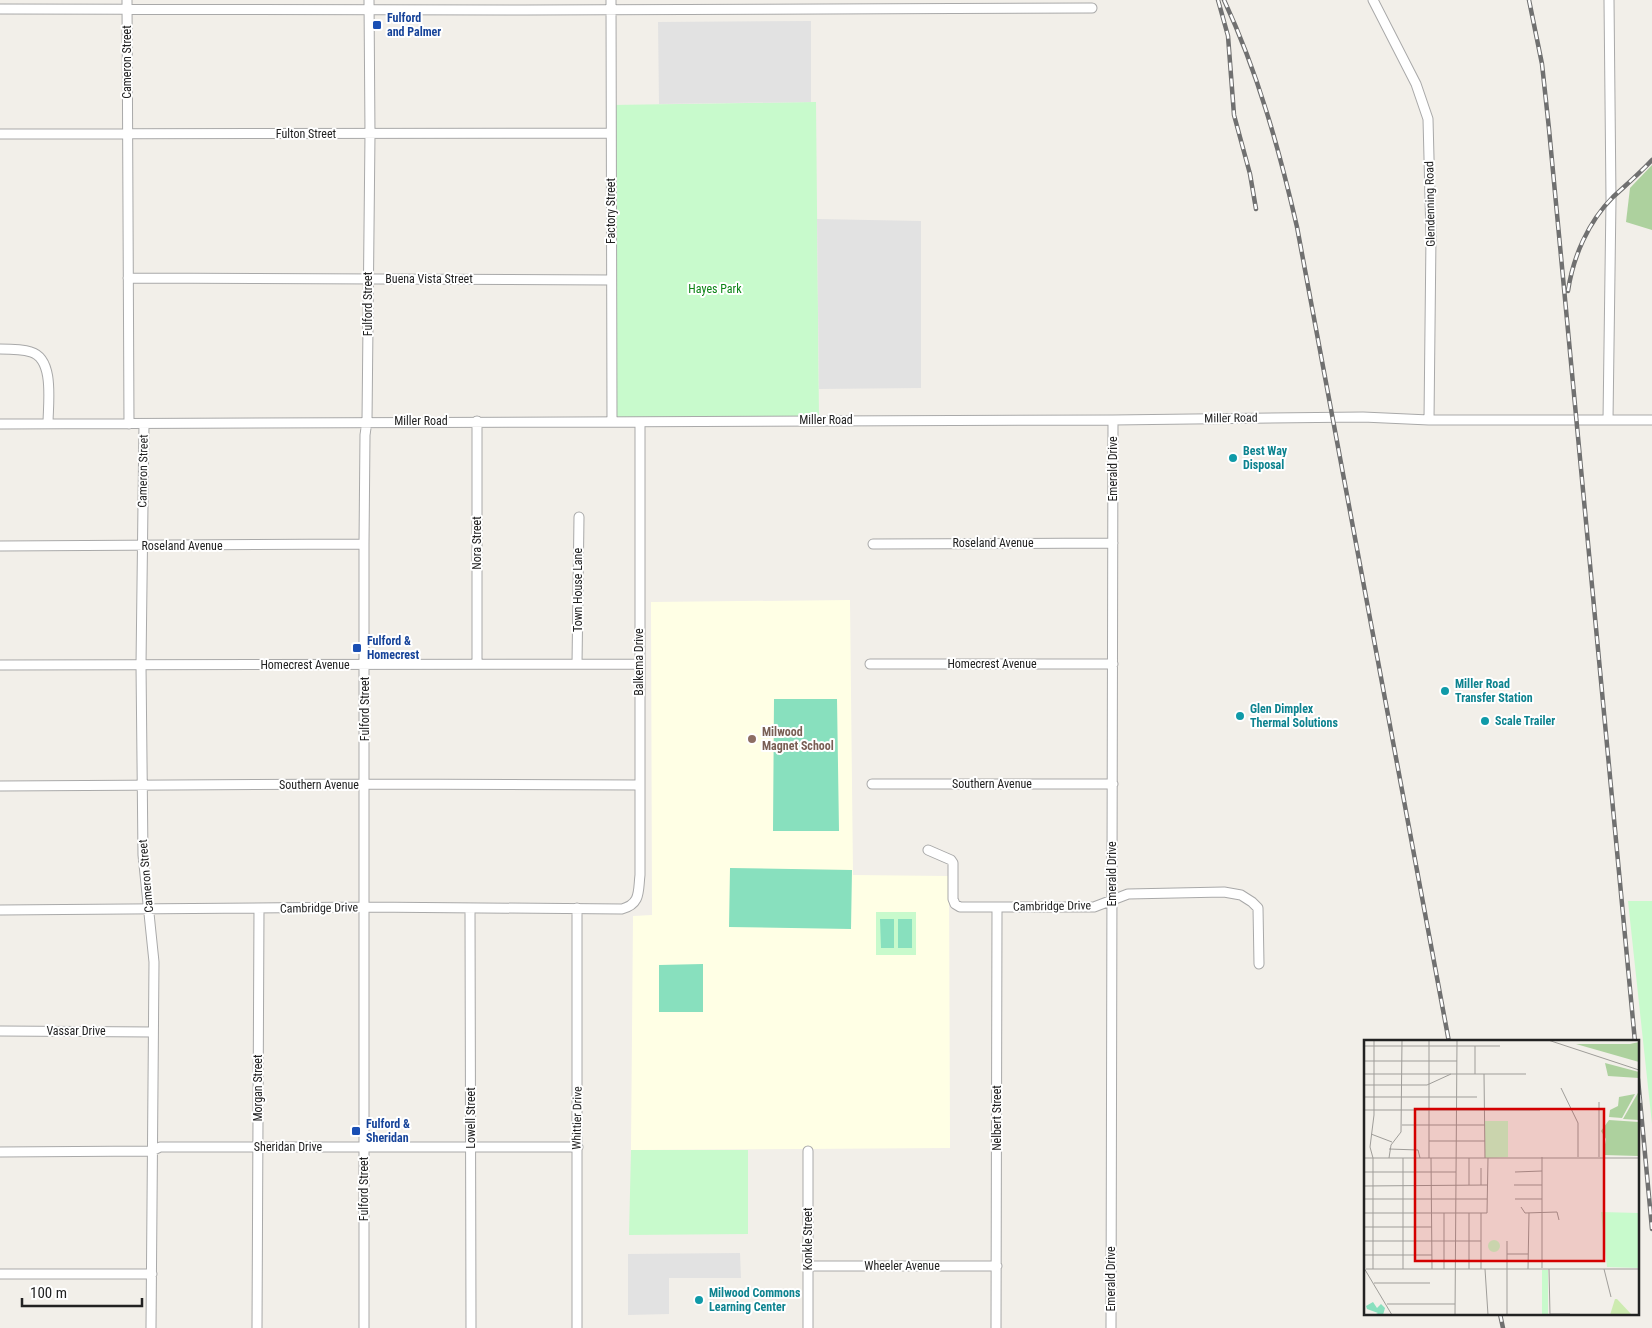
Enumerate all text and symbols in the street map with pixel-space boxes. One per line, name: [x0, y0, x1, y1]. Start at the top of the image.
place label: Fulford and Palmer: [387, 11, 441, 39]
marker: Fulford and Palmer: [371, 19, 383, 31]
street label: Cameron Street: [120, 25, 134, 99]
street label: Fulton Street: [276, 127, 337, 141]
street label: Glendenning Road: [1422, 161, 1438, 247]
street label: Factory Street: [604, 178, 618, 244]
street label: Fulford Street: [361, 271, 375, 336]
street label: Buena Vista Street: [385, 272, 473, 286]
park label: Hayes Park: [688, 282, 742, 296]
street label: Miller Road: [1204, 411, 1258, 425]
street label: Miller Road: [799, 413, 853, 427]
street label: Miller Road: [394, 414, 448, 428]
street label: Cameron Street: [135, 434, 151, 508]
street label: Emerald Drive: [1106, 436, 1120, 502]
place label: Best Way Disposal: [1243, 444, 1288, 472]
marker: Best Way Disposal: [1227, 452, 1239, 464]
street label: Nora Street: [470, 516, 484, 570]
street label: Roseland Avenue: [952, 536, 1034, 550]
street label: Roseland Avenue: [141, 539, 223, 553]
street label: Town House Lane: [571, 548, 585, 632]
street label: Balkema Drive: [632, 628, 646, 696]
place label: Fulford & Homecrest: [367, 634, 420, 662]
marker: Fulford & Homecrest: [351, 642, 363, 654]
street label: Homecrest Avenue: [947, 657, 1037, 671]
street label: Homecrest Avenue: [260, 658, 350, 672]
street label: Fulford Street: [358, 676, 372, 741]
place label: Miller Road Transfer Station: [1455, 677, 1533, 705]
marker: Miller Road Transfer Station: [1439, 685, 1451, 697]
place label: Glen Dimplex Thermal Solutions: [1250, 702, 1338, 730]
marker: Glen Dimplex Thermal Solutions: [1234, 710, 1246, 722]
place label: Scale Trailer: [1495, 714, 1555, 728]
marker: Scale Trailer: [1479, 715, 1491, 727]
place label: Milwood Magnet School: [762, 725, 834, 753]
marker: Milwood Magnet School: [746, 733, 758, 745]
street label: Southern Avenue: [952, 777, 1032, 791]
street label: Southern Avenue: [279, 778, 359, 792]
street label: Cameron Street: [136, 838, 156, 913]
street label: Emerald Drive: [1105, 841, 1119, 907]
street label: Cambridge Drive: [1013, 898, 1092, 914]
street label: Cambridge Drive: [280, 900, 359, 916]
street label: Vassar Drive: [46, 1024, 106, 1038]
inset map: [1364, 1040, 1640, 1316]
street label: Morgan Street: [251, 1054, 265, 1121]
street label: Nelbert Street: [990, 1085, 1004, 1151]
street label: Whittier Drive: [569, 1086, 585, 1150]
street label: Lowell Street: [464, 1087, 478, 1149]
place label: Fulford & Sheridan: [366, 1117, 410, 1145]
marker: Fulford & Sheridan: [350, 1125, 362, 1137]
street label: Sheridan Drive: [254, 1140, 323, 1154]
street label: Fulford Street: [357, 1156, 371, 1221]
street label: Konkle Street: [801, 1207, 815, 1270]
street label: Emerald Drive: [1104, 1246, 1118, 1312]
street label: Wheeler Avenue: [864, 1259, 940, 1273]
scale bar: [22, 1276, 142, 1308]
text: 100 m: [30, 1284, 67, 1302]
place label: Milwood Commons Learning Center: [709, 1286, 801, 1314]
marker: Milwood Commons Learning Center: [693, 1294, 705, 1306]

